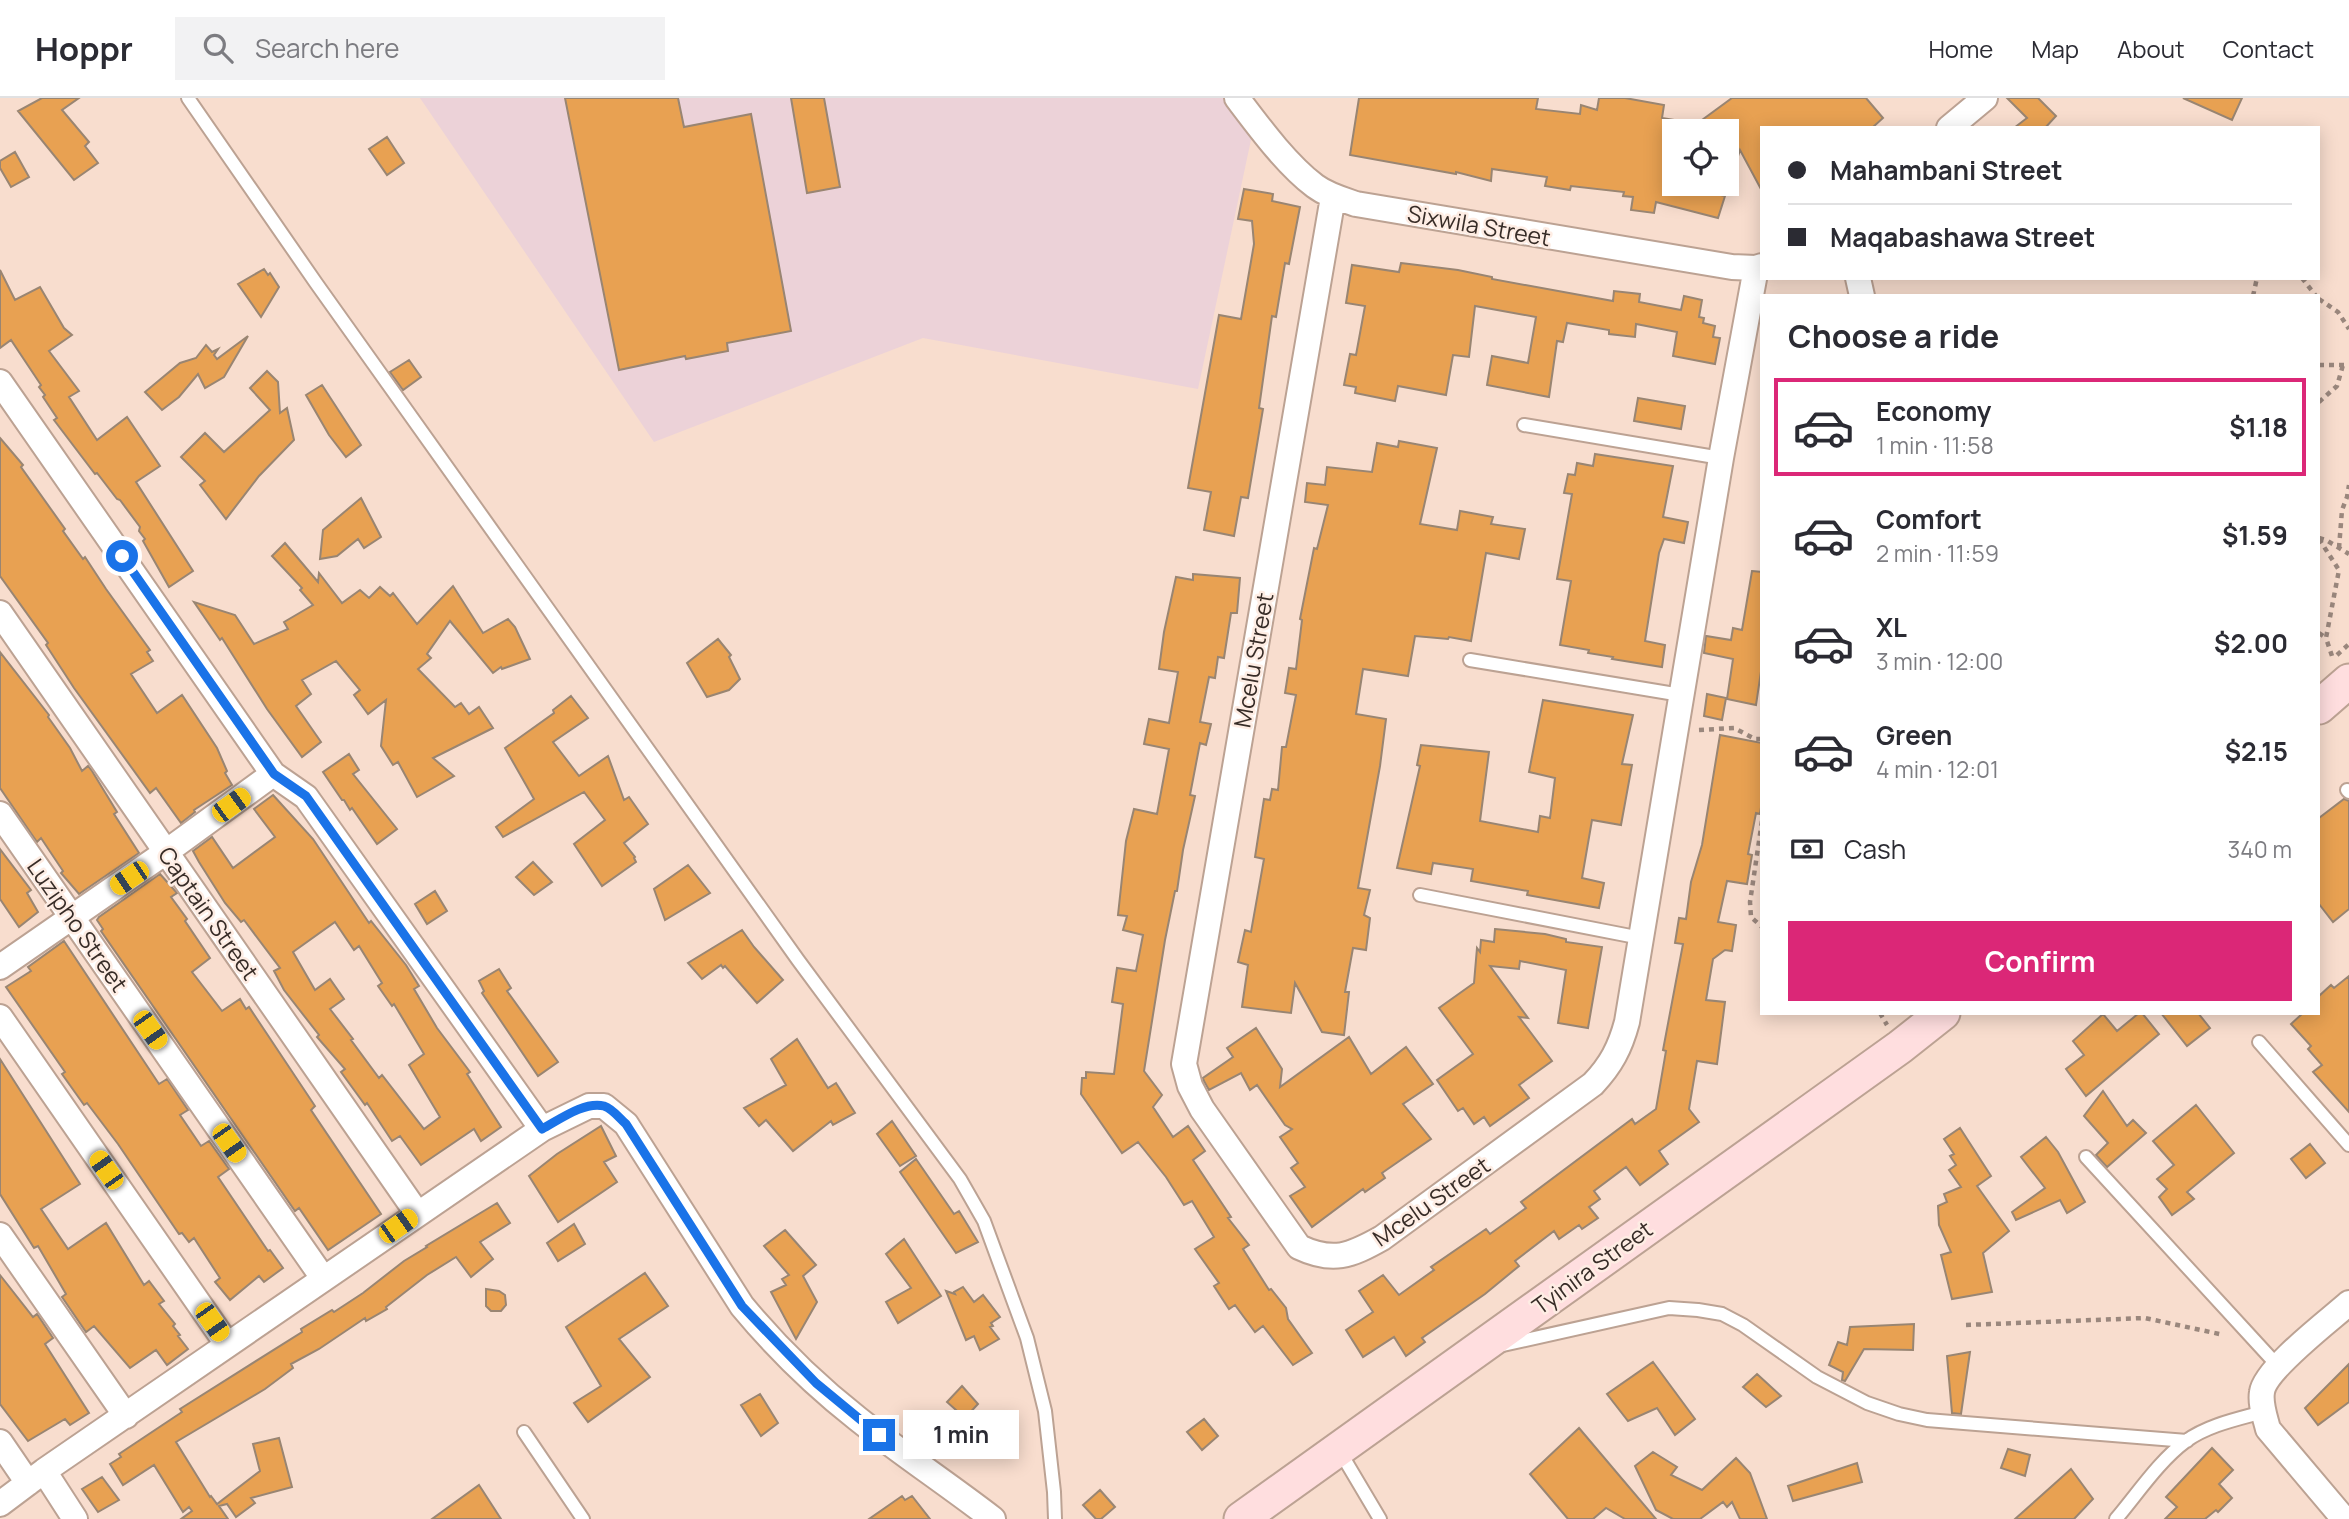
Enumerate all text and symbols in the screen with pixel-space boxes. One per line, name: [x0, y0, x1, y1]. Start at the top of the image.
search box: [175, 17, 665, 80]
text: Hoppr: [35, 26, 133, 71]
icon: search: [199, 29, 237, 67]
text: Search here: [255, 30, 400, 66]
text: Home: [1928, 32, 1993, 65]
text: Map: [2031, 32, 2079, 65]
text: About: [2117, 32, 2185, 65]
text: Contact: [2223, 32, 2314, 65]
map controls: [1662, 119, 1739, 196]
button: locate: [1662, 119, 1739, 196]
text: Mahambani Street: [1830, 152, 2063, 188]
street label: Sixwila Street: [1405, 197, 1553, 253]
text: Maqabashawa Street: [1830, 219, 2095, 255]
text: Choose a ride: [1788, 314, 1999, 358]
text: Economy: [1876, 393, 1991, 429]
icon: car: [1792, 396, 1855, 459]
text: $1.18: [2229, 409, 2288, 445]
text: 1 min · 11:58: [1876, 429, 1994, 461]
text: Comfort: [1876, 501, 1982, 537]
icon: car: [1792, 504, 1855, 567]
text: $1.59: [2222, 517, 2288, 553]
text: 2 min · 11:59: [1876, 537, 1999, 569]
route start: [106, 540, 138, 572]
street label: Mcelu Street: [1225, 590, 1281, 730]
text: XL: [1876, 609, 1907, 645]
icon: car: [1792, 612, 1855, 675]
text: $2.00: [2214, 625, 2288, 661]
text: 3 min · 12:00: [1876, 645, 2003, 677]
text: Green: [1876, 717, 1952, 753]
icon: car: [1792, 720, 1855, 783]
text: $2.15: [2225, 733, 2288, 769]
text: 4 min · 12:01: [1876, 753, 1999, 785]
car: [208, 784, 255, 826]
icon: cash: [1788, 830, 1826, 868]
text: Cash: [1844, 831, 1906, 867]
text: 340 m: [2228, 833, 2292, 865]
street label: Captain Street: [151, 840, 267, 986]
street label: Luzipho Street: [20, 852, 136, 998]
car: [106, 858, 153, 898]
button: Confirm: [1788, 921, 2292, 1001]
car: [130, 1007, 171, 1053]
car: [209, 1120, 250, 1166]
car: [86, 1147, 127, 1193]
street label: Mcelu Street: [1366, 1149, 1496, 1253]
car: [375, 1205, 422, 1247]
street label: Tyinira Street: [1525, 1212, 1659, 1322]
car: [192, 1299, 233, 1345]
callout: 1 min: [903, 1410, 1019, 1460]
text: 1 min: [933, 1418, 989, 1450]
route end: [863, 1419, 895, 1451]

